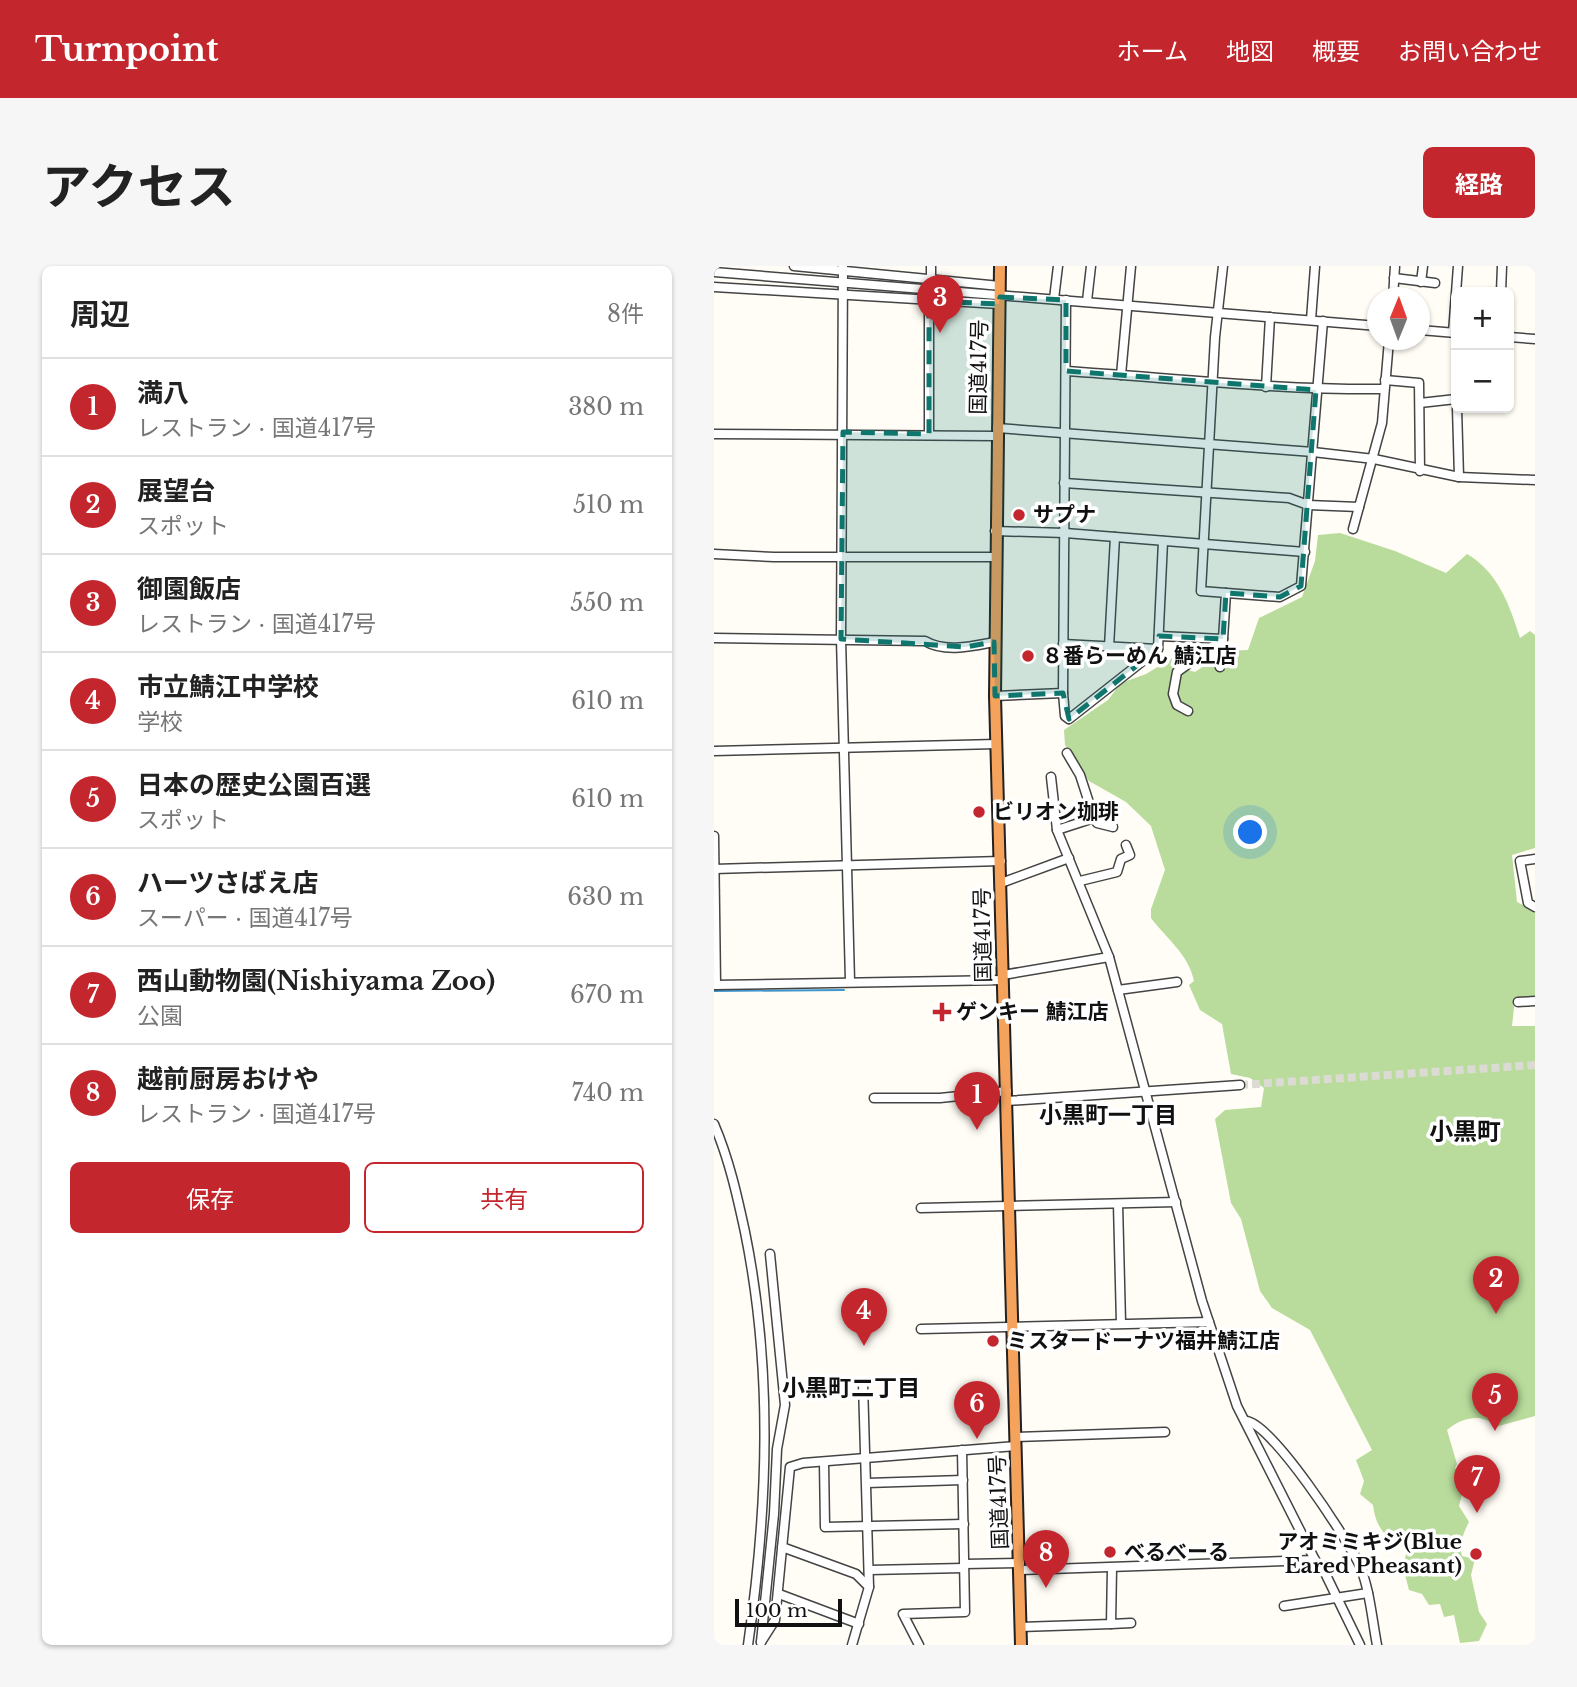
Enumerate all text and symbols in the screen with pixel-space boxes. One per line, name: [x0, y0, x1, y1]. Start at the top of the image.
text: Turnpoint: [35, 29, 219, 70]
text: ホーム: [1117, 37, 1188, 66]
text: 地図: [1226, 37, 1274, 66]
text: 概要: [1312, 37, 1360, 66]
text: お問い合わせ: [1398, 37, 1542, 66]
button: 経路: [1423, 147, 1535, 218]
text: アクセス: [42, 156, 236, 217]
pin: 3: [917, 275, 963, 333]
north arrow: [1367, 287, 1430, 350]
map controls: [1451, 287, 1514, 413]
button: +: [1451, 287, 1514, 350]
text: 周辺: [70, 296, 130, 333]
text: 8件: [607, 300, 644, 328]
street label: 国道417号: [965, 319, 993, 415]
button: −: [1451, 350, 1514, 413]
text: 満八: [137, 377, 189, 409]
text: 1: [88, 393, 98, 421]
text: 380 m: [568, 393, 644, 421]
text: レストラン · 国道417号: [137, 414, 376, 442]
text: 展望台: [137, 475, 215, 507]
text: 2: [86, 491, 100, 519]
text: 510 m: [573, 491, 644, 519]
place label: サプナ: [1033, 502, 1096, 528]
marker: サプナ: [1011, 507, 1027, 523]
text: スポット: [137, 512, 229, 540]
text: 御園飯店: [137, 573, 241, 605]
text: 3: [86, 589, 100, 617]
text: 550 m: [570, 589, 644, 617]
text: レストラン · 国道417号: [137, 610, 376, 638]
place label: ８番らーめん 鯖江店: [1042, 643, 1237, 669]
marker: ８番らーめん 鯖江店: [1020, 648, 1036, 664]
text: 市立鯖江中学校: [137, 671, 319, 703]
text: 4: [85, 687, 101, 715]
text: 610 m: [571, 687, 644, 715]
text: 学校: [137, 708, 183, 736]
text: 日本の歴史公園百選: [137, 769, 371, 801]
text: 5: [86, 785, 100, 813]
text: 610 m: [571, 785, 644, 813]
place label: ビリオン珈琲: [993, 799, 1119, 825]
marker: ビリオン珈琲: [971, 804, 987, 820]
text: スポット: [137, 806, 229, 834]
your location: [1233, 815, 1267, 849]
text: ハーツさばえ店: [137, 867, 318, 899]
text: 6: [85, 883, 101, 911]
text: 630 m: [567, 883, 644, 911]
street label: 国道417号: [969, 887, 997, 983]
text: スーパー · 国道417号: [137, 904, 353, 932]
text: 西山動物園(Nishiyama Zoo): [137, 965, 495, 997]
text: 7: [87, 981, 99, 1009]
text: 670 m: [570, 981, 644, 1009]
place label: ゲンキー 鯖江店: [956, 999, 1109, 1025]
text: 公園: [137, 1002, 183, 1030]
marker: ゲンキー 鯖江店: [934, 1004, 950, 1020]
text: 越前厨房おけや: [137, 1063, 319, 1095]
pin: 1: [954, 1072, 1000, 1130]
text: 8: [86, 1079, 100, 1107]
text: 740 m: [572, 1079, 644, 1107]
text: レストラン · 国道417号: [137, 1100, 376, 1128]
district label: 小黒町一丁目: [1039, 1101, 1177, 1129]
district label: 小黒町: [1429, 1117, 1501, 1146]
button: 保存: [70, 1162, 350, 1233]
button: 共有: [364, 1162, 644, 1233]
pin: 2: [1473, 1256, 1519, 1314]
pin: 4: [841, 1288, 887, 1346]
place label: ミスタードーナツ福井鯖江店: [1007, 1328, 1280, 1354]
marker: ミスタードーナツ福井鯖江店: [985, 1333, 1001, 1349]
pin: 5: [1472, 1373, 1518, 1431]
district label: 小黒町二丁目: [782, 1374, 920, 1402]
pin: 6: [954, 1381, 1000, 1439]
street label: 国道417号: [984, 1454, 1014, 1550]
pin: 7: [1454, 1455, 1500, 1513]
place label: アオミミキジ(Blue Eared Pheasant): [1278, 1529, 1462, 1579]
pin: 8: [1023, 1530, 1069, 1588]
place label: べるべーる: [1124, 1539, 1229, 1565]
marker: べるべーる: [1102, 1544, 1118, 1560]
marker: アオミミキジ(Blue Eared Pheasant): [1468, 1546, 1484, 1562]
scale bar: [735, 1596, 842, 1628]
text: 100 m: [746, 1599, 807, 1622]

